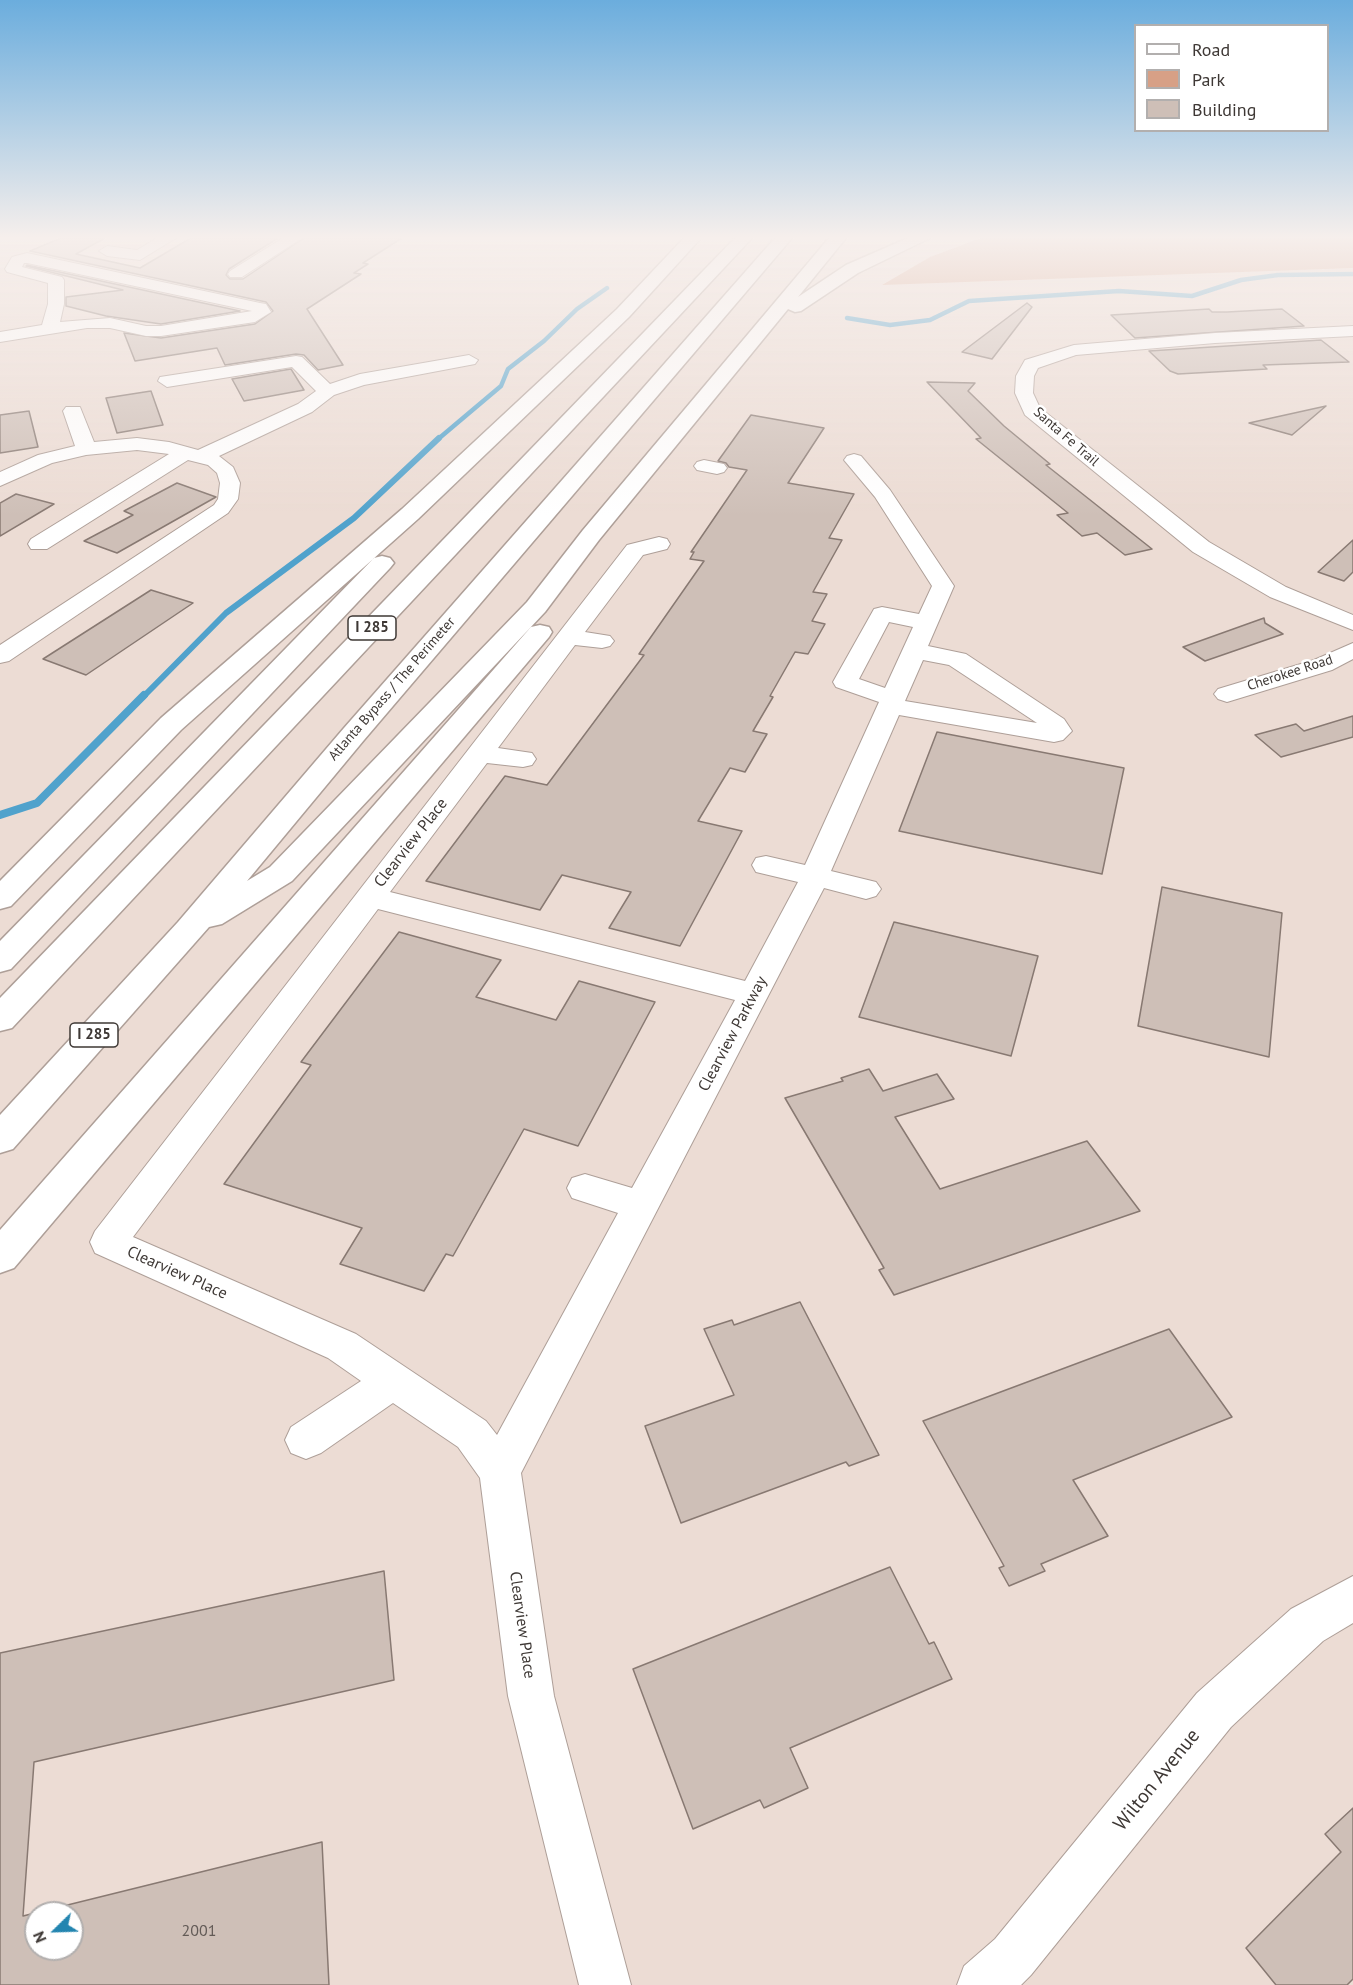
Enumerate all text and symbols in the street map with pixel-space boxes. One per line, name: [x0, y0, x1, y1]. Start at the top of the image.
legend: [1134, 24, 1329, 132]
text: Road: [1192, 38, 1230, 61]
text: Park: [1192, 68, 1225, 91]
text: Building: [1192, 98, 1256, 121]
street label: Santa Fe Trail: [1030, 404, 1102, 470]
street label: Atlanta Bypass / The Perimeter: [325, 614, 459, 764]
road number: I 285: [348, 616, 396, 640]
street label: Cherokee Road: [1245, 651, 1335, 695]
street label: Clearview Place: [370, 795, 452, 891]
street label: Clearview Parkway: [695, 973, 771, 1095]
road number: I 285: [70, 1023, 118, 1047]
street label: Clearview Place: [124, 1242, 230, 1304]
street label: Clearview Place: [505, 1570, 539, 1680]
street label: Wilton Avenue: [1109, 1724, 1205, 1836]
north arrow: [24, 1901, 84, 1961]
house number: 2001: [182, 1921, 216, 1941]
text: N: [28, 1929, 51, 1946]

